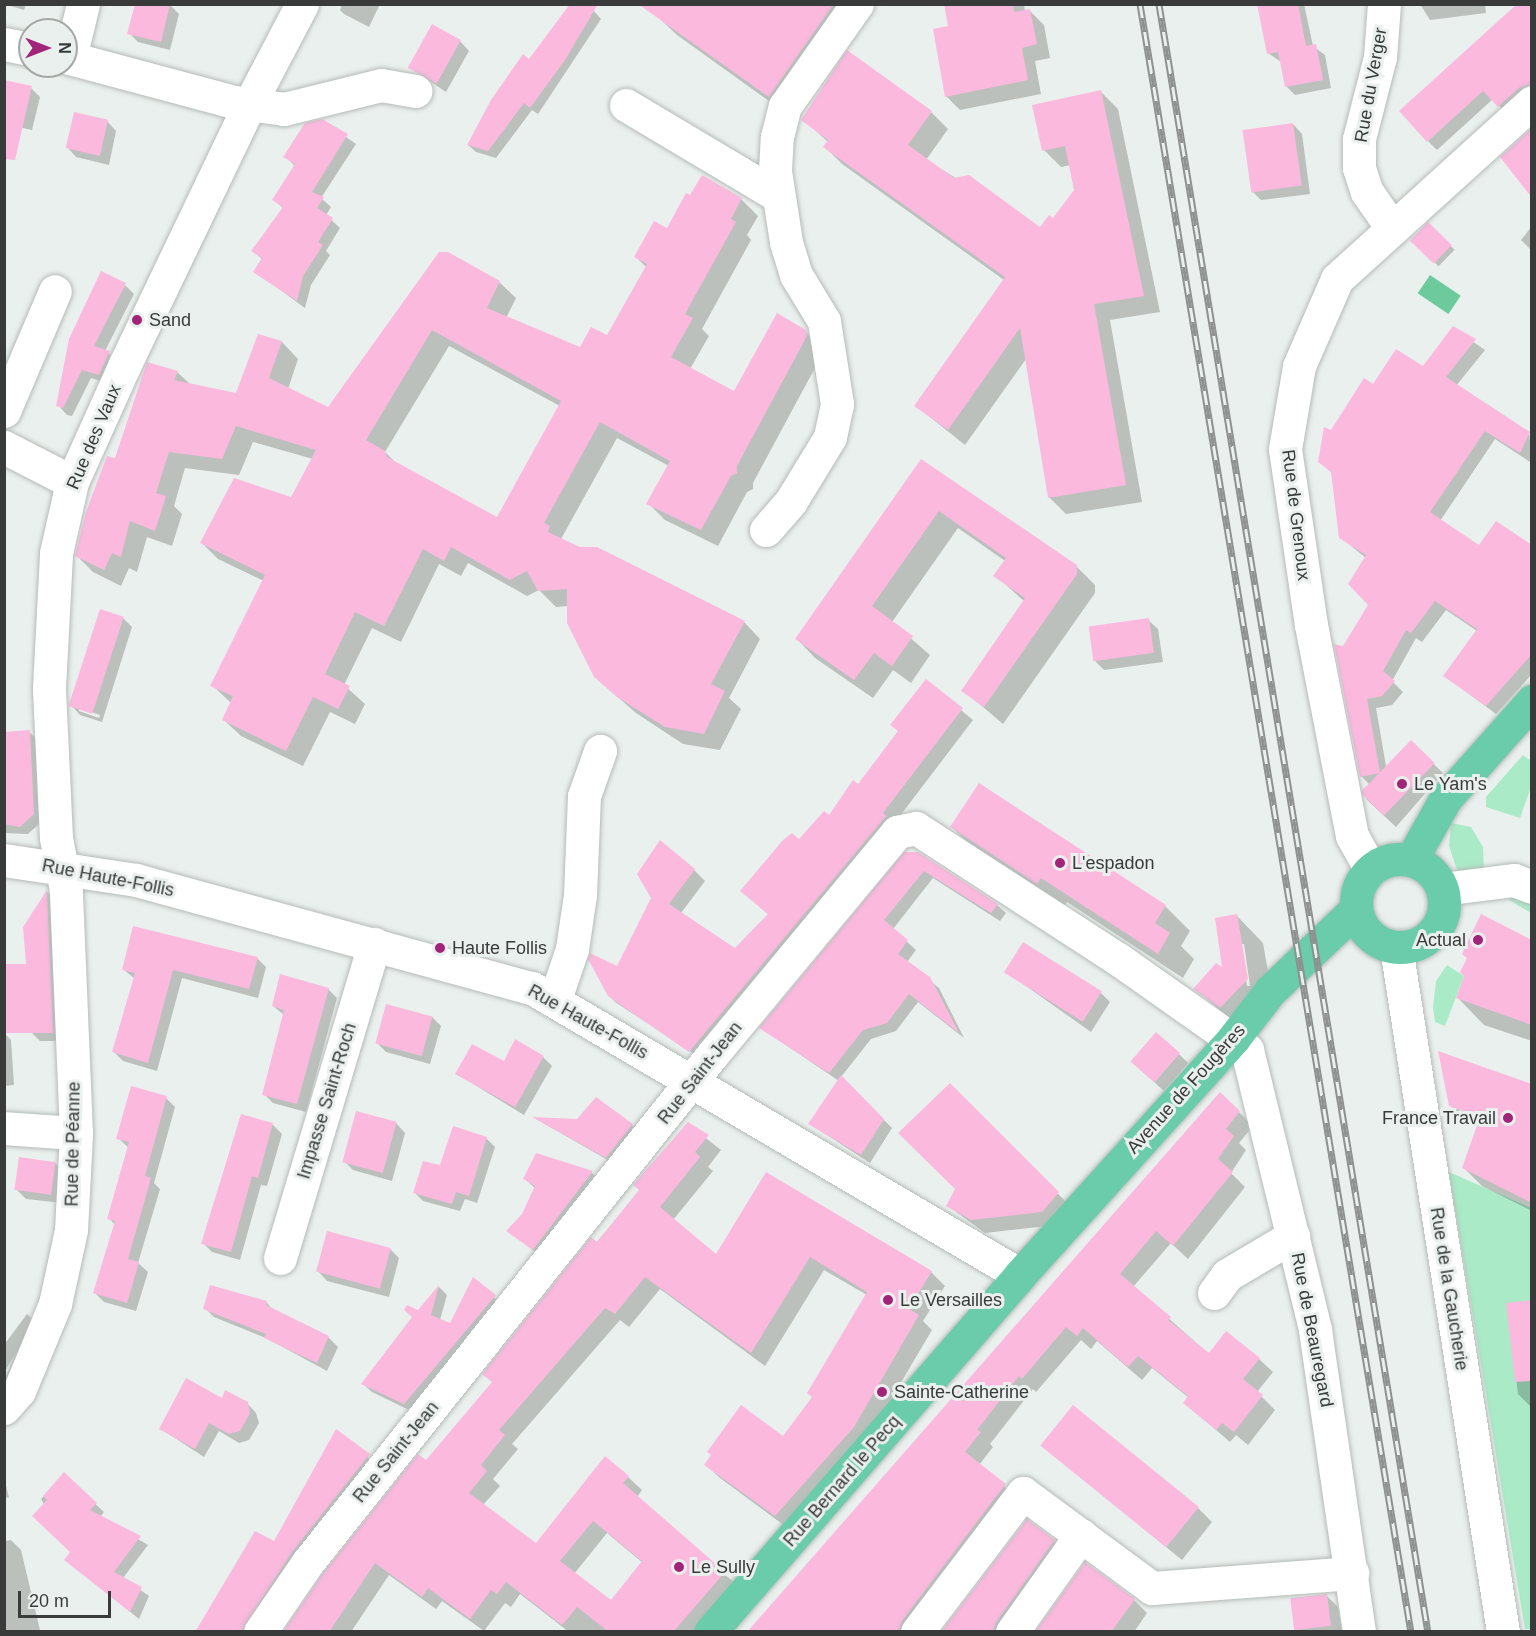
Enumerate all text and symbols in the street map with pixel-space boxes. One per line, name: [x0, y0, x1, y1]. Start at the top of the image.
north arrow: [18, 18, 78, 78]
street label: Rue du Verger: [1350, 26, 1392, 144]
text: N: [56, 42, 73, 54]
place label: Sand: [149, 309, 191, 331]
marker: Sand: [130, 313, 144, 327]
street label: Rue des Vaux: [62, 381, 126, 493]
street label: Rue de Grenoux: [1277, 448, 1315, 582]
place label: Le Yam's: [1414, 773, 1487, 795]
marker: Le Yam's: [1395, 777, 1409, 791]
place label: L'espadon: [1072, 852, 1155, 874]
street label: Rue Haute-Follis: [40, 855, 176, 901]
marker: L'espadon: [1053, 856, 1067, 870]
place label: Actual: [1416, 929, 1466, 951]
marker: Actual: [1471, 933, 1485, 947]
place label: Haute Follis: [452, 937, 547, 959]
marker: Haute Follis: [433, 941, 447, 955]
street label: Rue Haute-Follis: [524, 980, 652, 1064]
street label: Rue Saint-Jean: [653, 1017, 747, 1129]
street label: Impasse Saint-Roch: [293, 1020, 361, 1182]
street label: Avenue de Fougères: [1122, 1020, 1250, 1158]
street label: Rue de Péanne: [61, 1081, 85, 1207]
place label: France Travail: [1382, 1107, 1496, 1129]
marker: France Travail: [1501, 1111, 1515, 1125]
street label: Rue de la Gaucherie: [1425, 1206, 1473, 1372]
street label: Rue de Beauregard: [1286, 1251, 1338, 1409]
place label: Le Versailles: [900, 1289, 1002, 1311]
marker: Le Versailles: [881, 1293, 895, 1307]
place label: Sainte-Catherine: [894, 1381, 1029, 1403]
marker: Sainte-Catherine: [875, 1385, 889, 1399]
street label: Rue Saint-Jean: [349, 1397, 443, 1507]
street label: Rue Bernard le Pecq: [779, 1411, 905, 1551]
place label: Le Sully: [691, 1556, 755, 1578]
marker: Le Sully: [672, 1560, 686, 1574]
scale bar: [21, 1579, 114, 1617]
text: 20 m: [29, 1591, 69, 1611]

